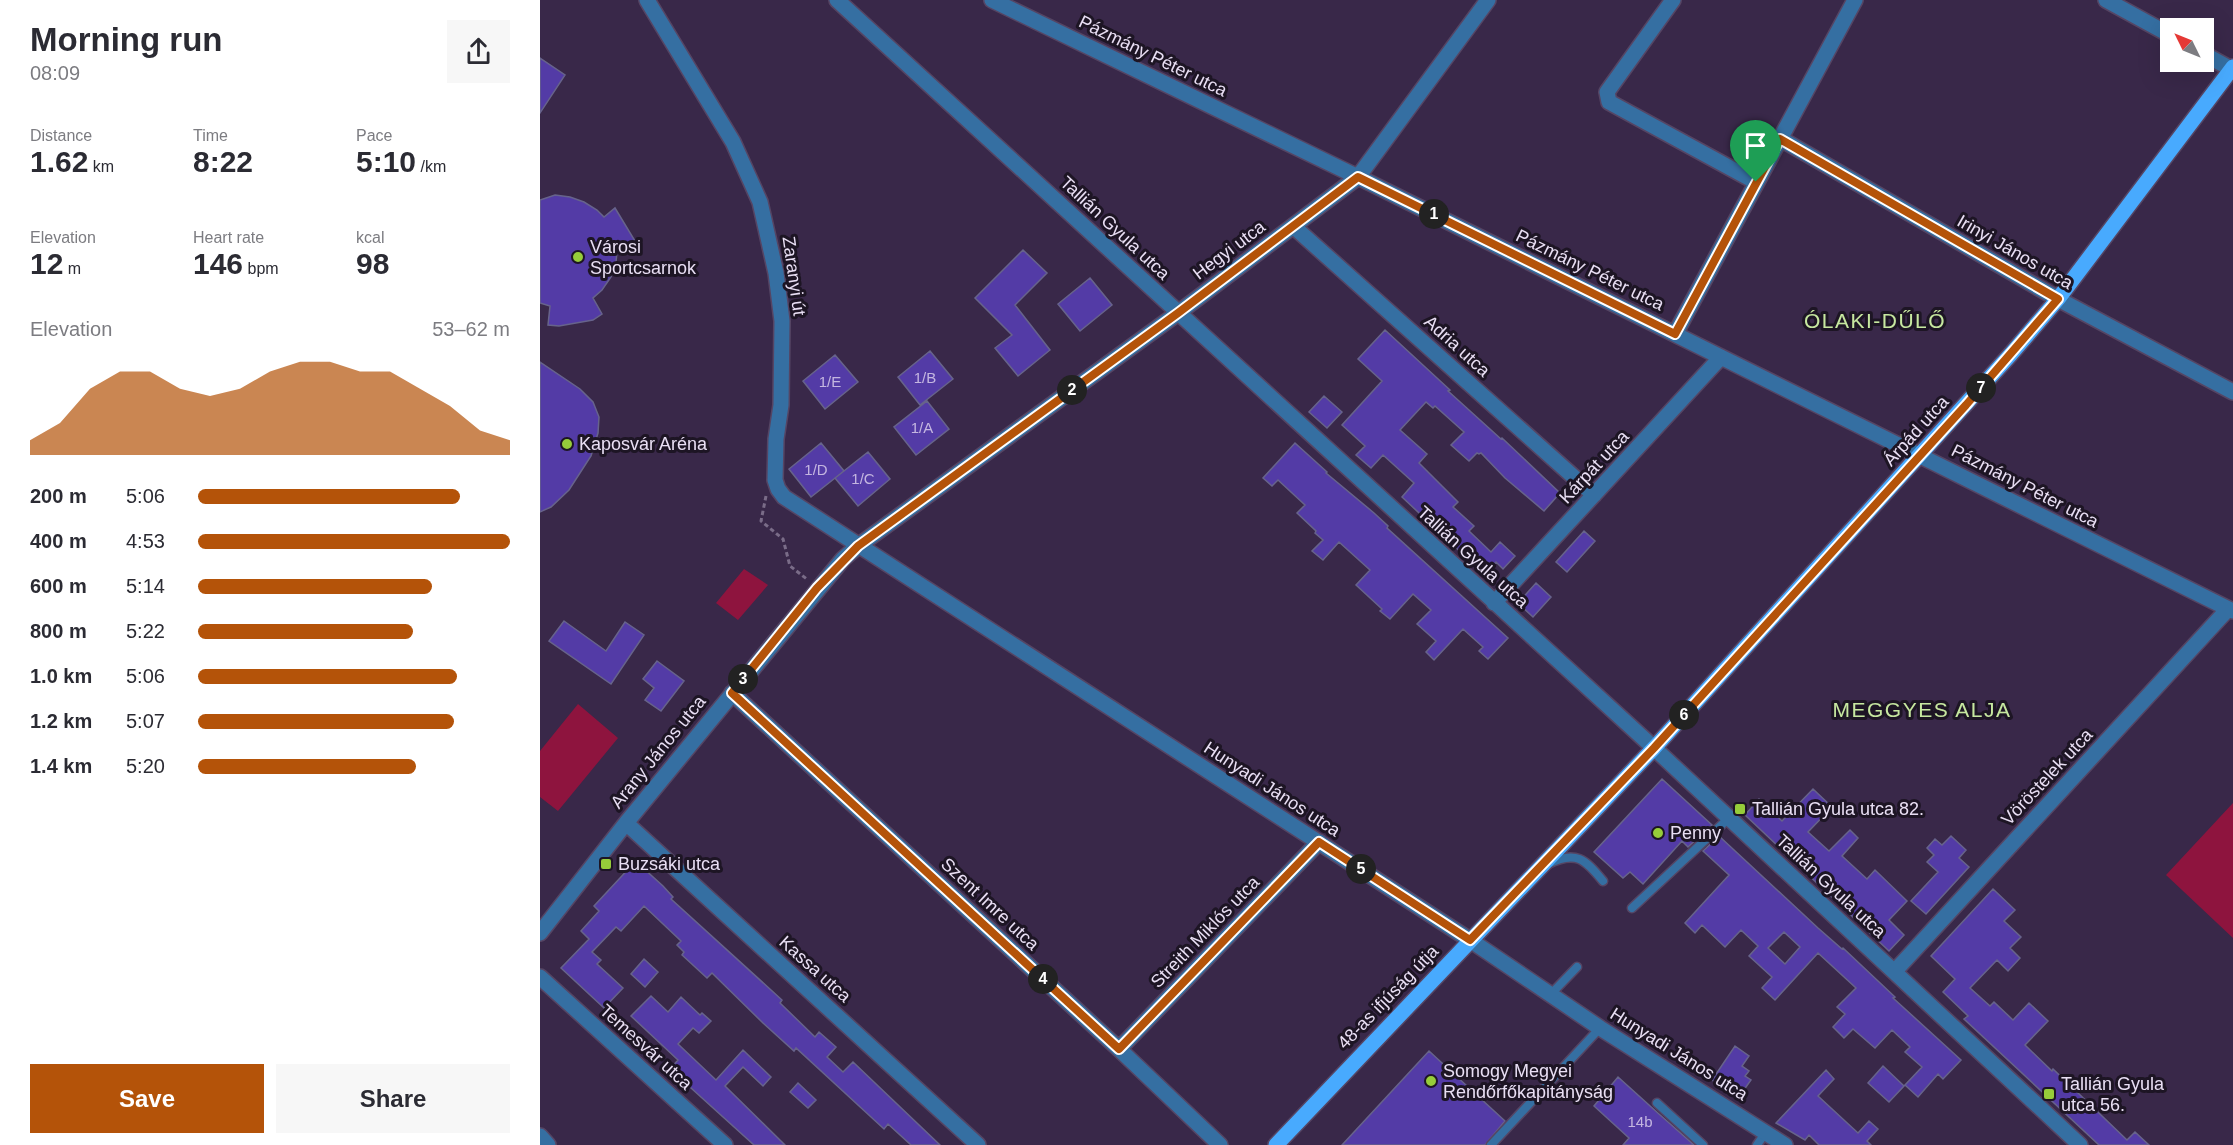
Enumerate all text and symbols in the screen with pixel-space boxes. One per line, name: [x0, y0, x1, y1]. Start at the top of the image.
street label: Pázmány Péter utca: [1076, 11, 1231, 101]
north arrow: [2160, 18, 2214, 72]
map controls: [2160, 18, 2214, 72]
button: share: [447, 20, 510, 83]
text: Morning run: [30, 21, 222, 58]
text: 08:09: [30, 62, 80, 84]
pin: [1730, 120, 1781, 182]
text: Distance: [30, 127, 92, 144]
text: Time: [193, 127, 228, 144]
text: Pace: [356, 127, 392, 144]
icon: arrive: [1739, 129, 1772, 162]
text: 1.62: [30, 145, 88, 178]
text: 8:22: [193, 145, 253, 178]
text: 5:10: [356, 145, 416, 178]
text: km: [88, 158, 114, 175]
text: /km: [416, 158, 446, 175]
street label: Tallián Gyula utca: [1056, 172, 1174, 284]
pin: 1: [1419, 199, 1449, 229]
text: 1: [1430, 205, 1438, 222]
street label: Irinyi János utca: [1954, 211, 2077, 294]
street label: Hegyi utca: [1189, 216, 1270, 284]
street label: Pázmány Péter utca: [1513, 225, 1668, 315]
text: Elevation: [30, 229, 96, 246]
text: Heart rate: [193, 229, 264, 246]
text: kcal: [356, 229, 384, 246]
street label: Zaranyi út: [779, 235, 809, 317]
place label: Városi Sportcsarnok: [590, 237, 697, 278]
text: 12: [30, 247, 63, 280]
text: 146: [193, 247, 243, 280]
text: 98: [356, 247, 389, 280]
marker: Városi Sportcsarnok: [571, 250, 585, 264]
text: m: [63, 260, 81, 277]
text: bpm: [243, 260, 279, 277]
district label: ÓLAKI-DŰLŐ: [1804, 309, 1946, 332]
street label: Adria utca: [1420, 311, 1495, 381]
text: Elevation: [30, 318, 112, 340]
text: 53–62 m: [432, 318, 510, 340]
house number: 1/B: [914, 369, 936, 386]
house number: 1/E: [819, 373, 841, 390]
pin: 7: [1966, 373, 1996, 403]
pin: 2: [1057, 375, 1087, 405]
text: 7: [1977, 379, 1985, 396]
text: 2: [1068, 381, 1076, 398]
street label: Árpád utca: [1879, 391, 1953, 470]
house number: 1/A: [911, 419, 933, 436]
street label: Kárpát utca: [1555, 426, 1633, 507]
place label: Kaposvár Aréna: [579, 434, 708, 454]
marker: Kaposvár Aréna: [560, 437, 574, 451]
street label: Pázmány Péter utca: [1948, 440, 2103, 532]
house number: 1/D: [804, 461, 828, 478]
house number: 1/C: [851, 470, 875, 487]
text: 200 m: [30, 485, 87, 507]
text: 5:06: [126, 485, 165, 507]
street label: Tallián Gyula utca: [1414, 502, 1533, 613]
text: 400 m: [30, 530, 87, 552]
text: 4:53: [126, 530, 165, 552]
text: 600 m: [30, 575, 87, 597]
text: 5:14: [126, 575, 165, 597]
text: 800 m: [30, 620, 87, 642]
text: 5:22: [126, 620, 165, 642]
pin: 3: [728, 664, 758, 694]
text: 1.0 km: [30, 665, 92, 687]
text: 5:06: [126, 665, 165, 687]
text: 3: [739, 670, 747, 687]
street label: Arany János utca: [606, 691, 710, 812]
district label: MEGGYES ALJA: [1832, 698, 2012, 721]
pin: 6: [1669, 700, 1699, 730]
text: 6: [1680, 706, 1688, 723]
text: 1.2 km: [30, 710, 92, 732]
text: 5:07: [126, 710, 165, 732]
street label: Vöröstelek utca: [1997, 724, 2097, 829]
street label: Hunyadi János utca: [1200, 738, 1345, 841]
text: 1.4 km: [30, 755, 92, 777]
text: 5:20: [126, 755, 165, 777]
place label: Tallián Gyula utca 82.: [1752, 799, 1924, 819]
marker: Tallián Gyula utca 82.: [1733, 802, 1747, 816]
place label: Penny: [1670, 823, 1721, 843]
marker: Penny: [1651, 826, 1665, 840]
street label: Tallián Gyula utca: [1772, 830, 1890, 942]
place label: Buzsáki utca: [618, 854, 721, 874]
street label: Szent Imre utca: [937, 854, 1044, 955]
pin: 5: [1346, 854, 1376, 884]
marker: Buzsáki utca: [599, 857, 613, 871]
text: 5: [1357, 860, 1365, 877]
street label: Streith Miklós utca: [1147, 871, 1264, 992]
street label: Kassa utca: [775, 932, 856, 1007]
street label: 48-as ifjúság útja: [1334, 940, 1443, 1053]
pin: 4: [1028, 964, 1058, 994]
text: 4: [1039, 970, 1047, 987]
street label: Temesvár utca: [596, 1000, 697, 1094]
street label: Hunyadi János utca: [1607, 1004, 1752, 1105]
place label: Somogy Megyei Rendőrfőkapitányság: [1443, 1061, 1613, 1102]
button: Save: [30, 1064, 264, 1133]
button: Share: [276, 1064, 510, 1133]
marker: Somogy Megyei Rendőrfőkapitányság: [1424, 1074, 1438, 1088]
place label: Tallián Gyula utca 56.: [2061, 1074, 2165, 1115]
marker: Tallián Gyula utca 56.: [2042, 1087, 2056, 1101]
house number: 14b: [1627, 1113, 1653, 1130]

